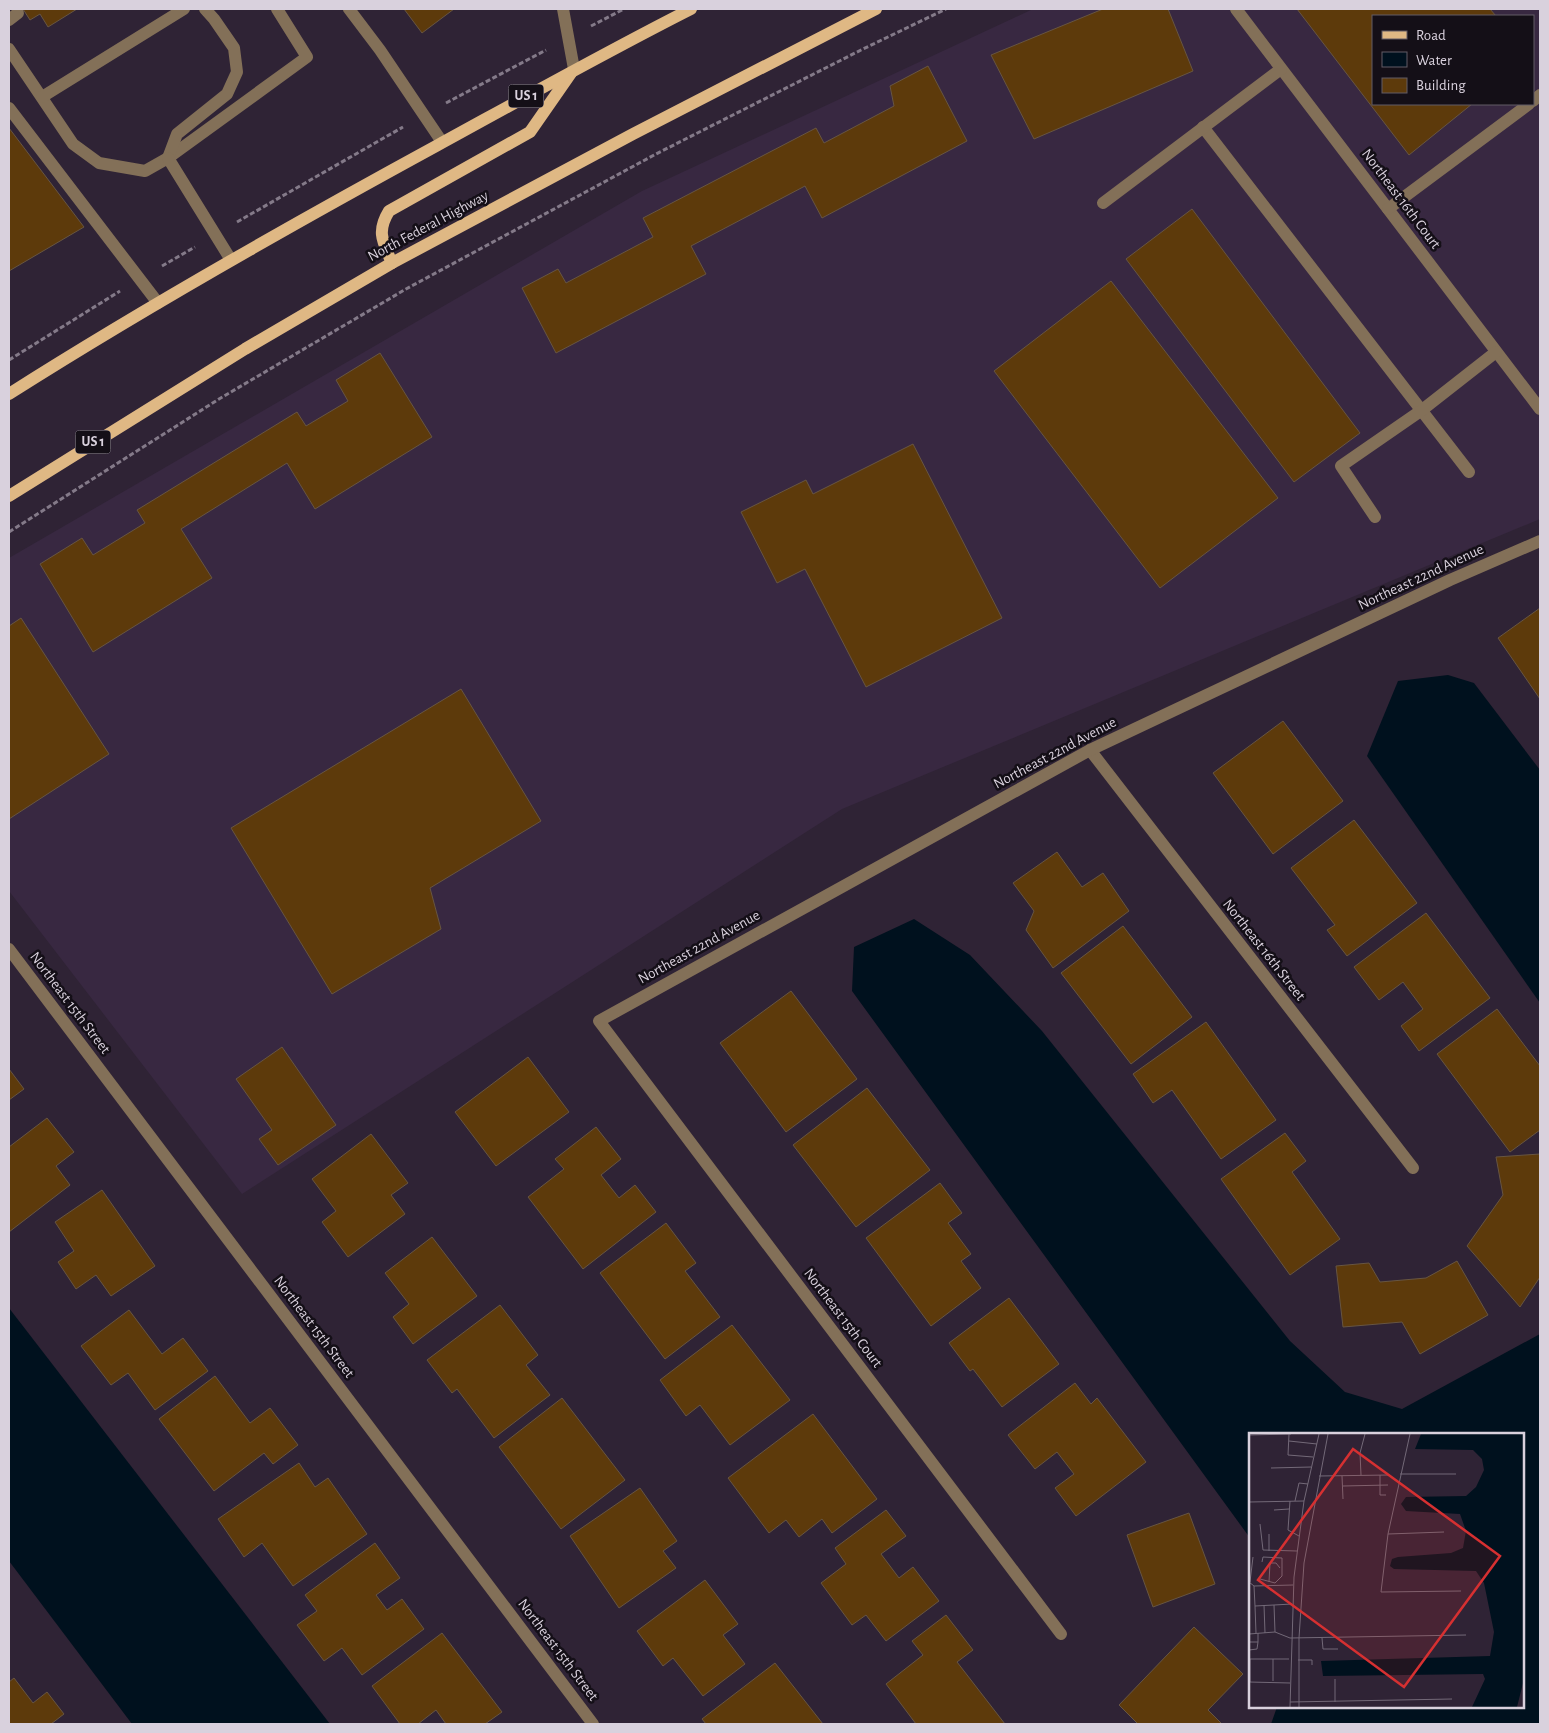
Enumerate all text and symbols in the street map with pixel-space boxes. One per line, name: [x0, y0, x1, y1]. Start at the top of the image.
legend: [1372, 15, 1534, 105]
text: Road: [1416, 28, 1446, 43]
text: Water: [1416, 53, 1452, 68]
text: Building: [1416, 78, 1466, 93]
road number: US 1: [508, 84, 544, 108]
street label: Northeast 16th Court: [1359, 146, 1443, 252]
street label: North Federal Highway: [365, 188, 491, 264]
road number: US 1: [76, 431, 110, 454]
street label: Northeast 22nd Avenue: [1356, 541, 1486, 613]
street label: Northeast 22nd Avenue: [991, 714, 1119, 792]
street label: Northeast 16th Street: [1220, 897, 1308, 1004]
street label: Northeast 22nd Avenue: [636, 907, 762, 987]
street label: Northeast 15th Street: [27, 949, 113, 1057]
street label: Northeast 15th Court: [801, 1266, 885, 1370]
street label: Northeast 15th Street: [271, 1273, 357, 1381]
inset map: [1249, 1433, 1524, 1708]
street label: Northeast 15th Street: [515, 1596, 601, 1704]

